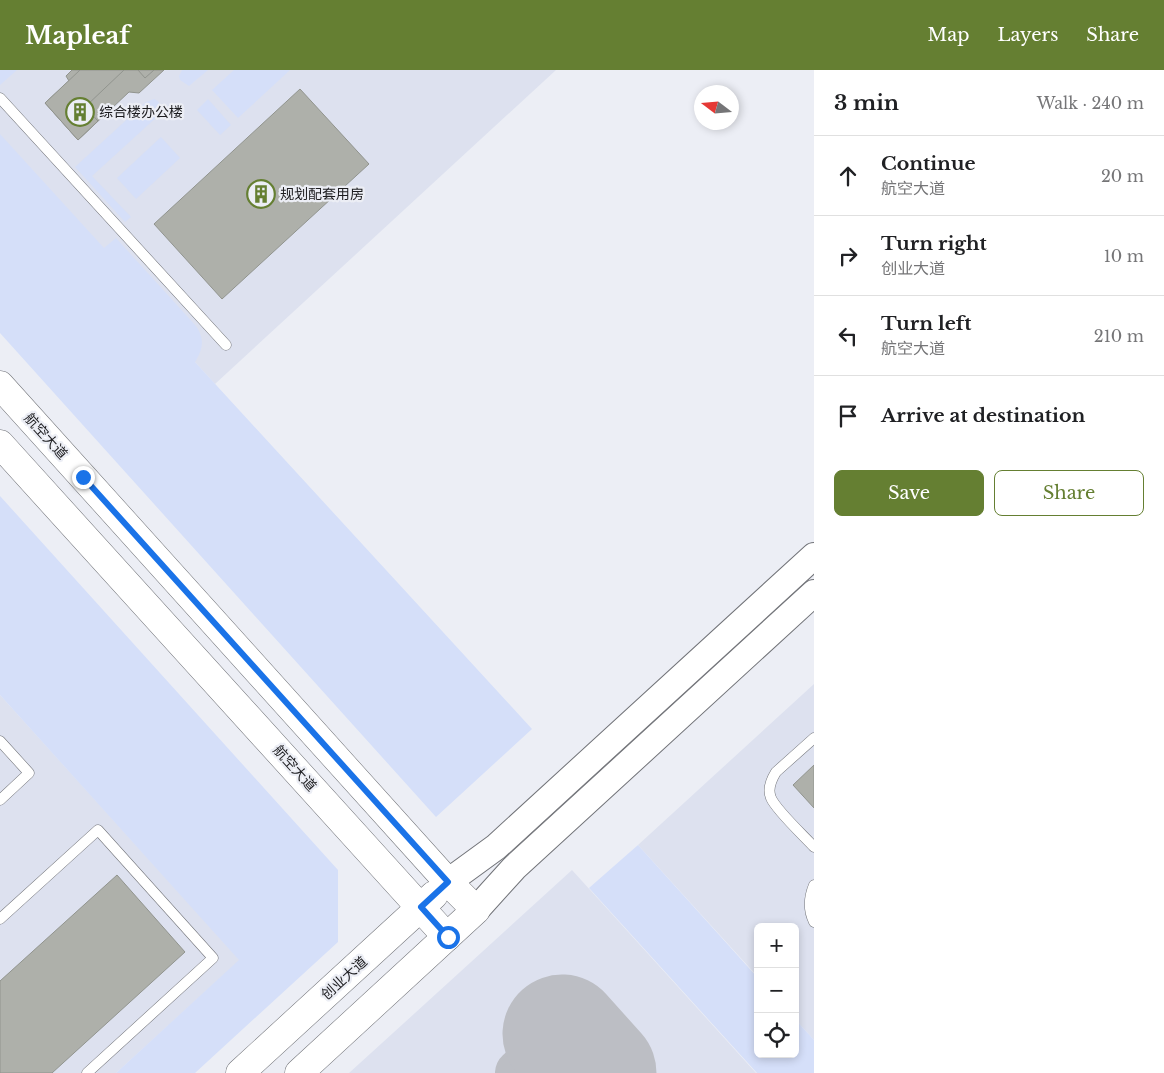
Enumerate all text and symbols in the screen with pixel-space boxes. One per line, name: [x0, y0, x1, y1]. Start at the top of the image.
text: Mapleaf: [25, 21, 130, 50]
text: Map: [928, 24, 969, 46]
text: Layers: [997, 24, 1058, 46]
text: Share: [1086, 24, 1139, 46]
north arrow: [694, 85, 739, 130]
text: 3 min: [834, 90, 899, 116]
text: Walk · 240 m: [1037, 93, 1144, 113]
building icon: 综合楼办公楼: [65, 97, 95, 127]
place label: 综合楼办公楼: [99, 103, 183, 121]
text: Continue: [881, 152, 976, 175]
icon: ahead: [834, 162, 862, 190]
text: 20 m: [1101, 166, 1144, 186]
text: 航空大道: [881, 178, 945, 198]
building icon: 规划配套用房: [246, 179, 276, 209]
place label: 规划配套用房: [280, 185, 364, 203]
text: Turn right: [881, 232, 987, 255]
icon: right: [834, 242, 862, 270]
text: 10 m: [1104, 246, 1144, 266]
text: 创业大道: [881, 258, 945, 278]
text: Turn left: [881, 312, 972, 335]
icon: left: [834, 322, 862, 350]
text: 210 m: [1094, 326, 1144, 346]
text: 航空大道: [881, 338, 945, 358]
icon: arrive: [834, 402, 862, 430]
text: Arrive at destination: [881, 404, 1085, 427]
street label: 航空大道: [21, 409, 71, 463]
route end: [72, 466, 95, 489]
button: Save: [834, 470, 984, 516]
button: Share: [994, 470, 1144, 516]
street label: 航空大道: [270, 741, 320, 795]
map controls: [754, 923, 799, 1058]
button: +: [754, 923, 799, 968]
route start: [437, 926, 460, 949]
street label: 创业大道: [317, 953, 371, 1003]
button: −: [754, 968, 799, 1013]
button: locate: [754, 1013, 799, 1058]

